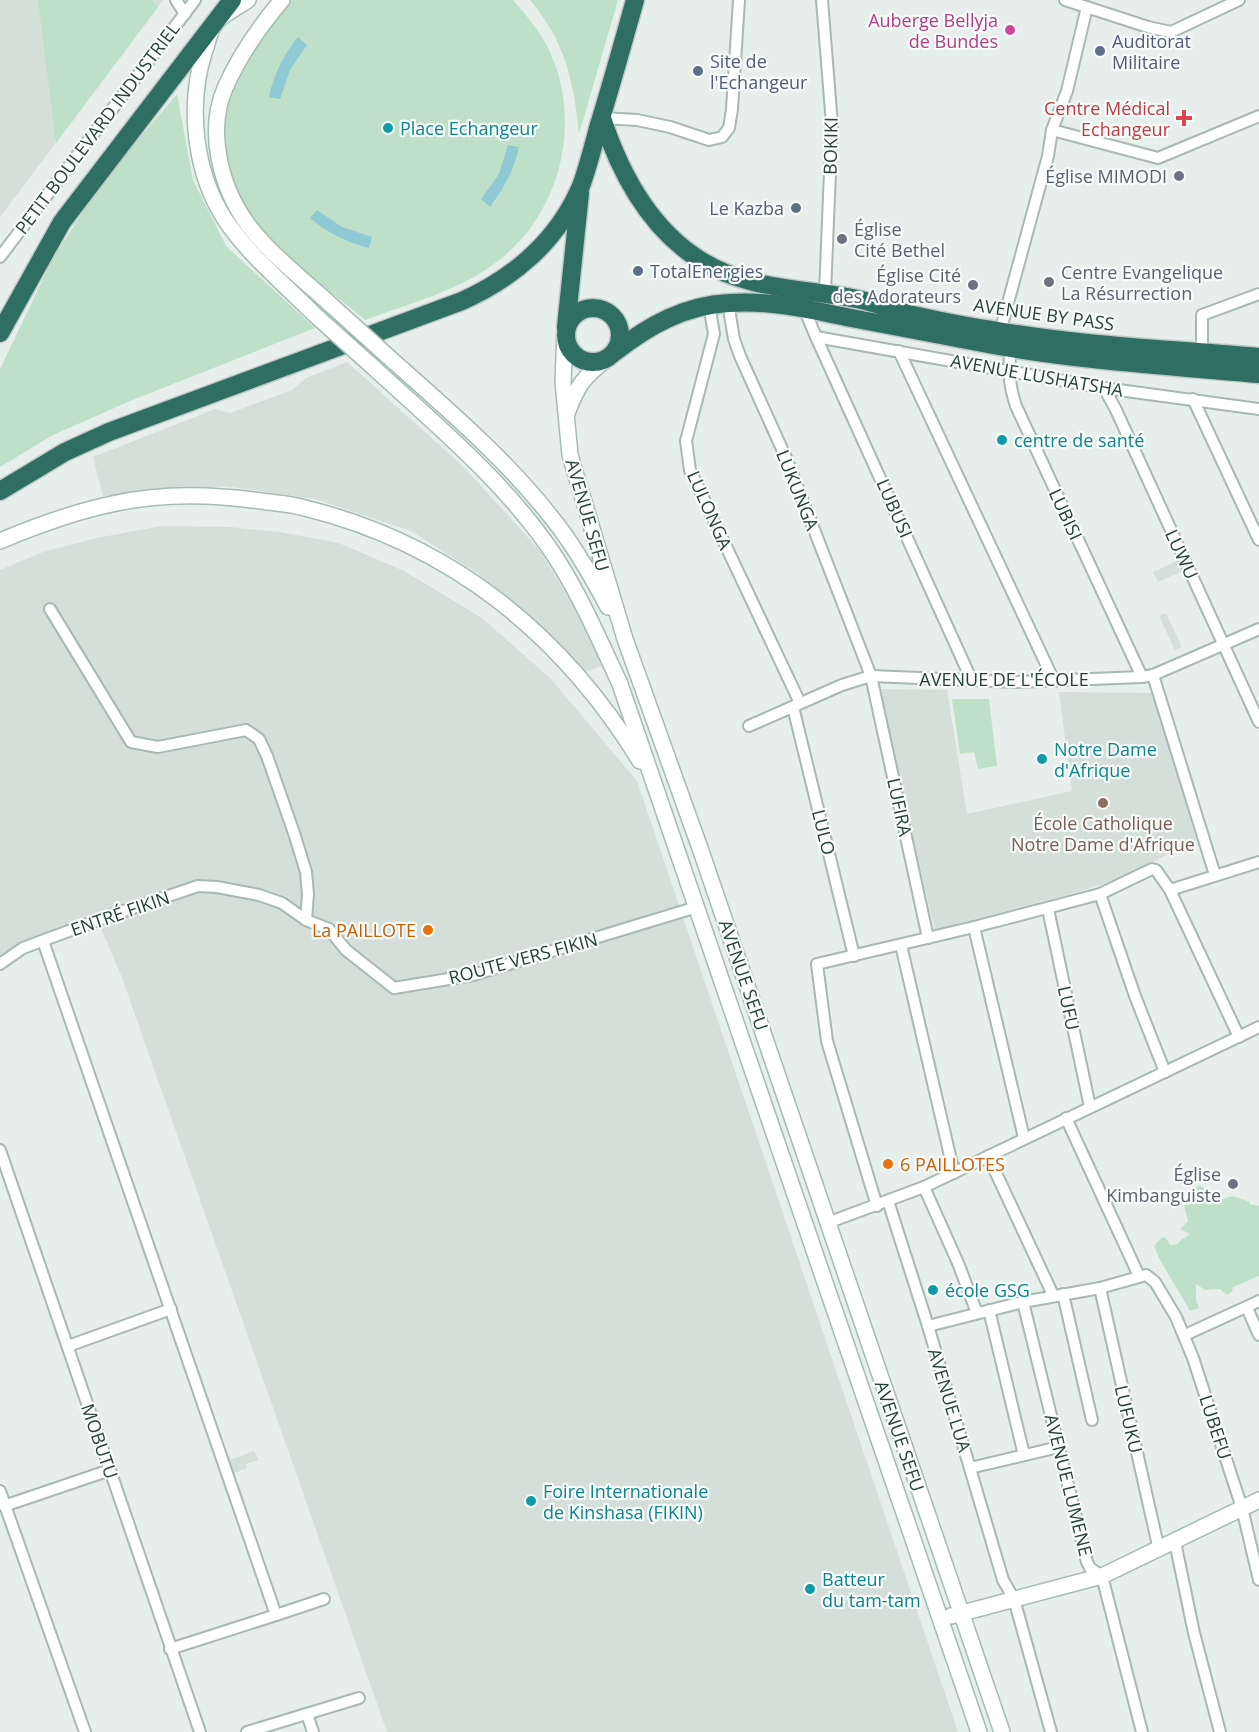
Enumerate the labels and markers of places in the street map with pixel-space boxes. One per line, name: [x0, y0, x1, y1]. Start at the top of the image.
place label: Auberge Bellyja de Bundes: [868, 8, 998, 53]
marker: Auberge Bellyja de Bundes: [1003, 23, 1017, 37]
place label: Auditorat Militaire: [1112, 29, 1191, 74]
marker: Auditorat Militaire: [1093, 44, 1107, 58]
place label: Site de l'Echangeur: [710, 49, 808, 94]
marker: Site de l'Echangeur: [691, 64, 705, 78]
place label: Centre Médical Echangeur: [1044, 96, 1171, 141]
marker: Centre Médical Echangeur: [1175, 109, 1193, 127]
place label: Place Echangeur: [400, 116, 538, 140]
marker: Place Echangeur: [381, 121, 395, 135]
place label: Église MIMODI: [1045, 164, 1167, 188]
marker: Église MIMODI: [1172, 169, 1186, 183]
place label: Le Kazba: [709, 196, 784, 220]
marker: Le Kazba: [789, 201, 803, 215]
place label: Église Cité Bethel: [854, 217, 945, 262]
marker: Église Cité Bethel: [835, 232, 849, 246]
place label: TotalEnergies: [650, 259, 763, 283]
place label: Centre Evangelique La Résurrection: [1061, 260, 1223, 305]
place label: Église Cité des Adorateurs: [833, 263, 961, 308]
marker: TotalEnergies: [631, 264, 645, 278]
marker: Centre Evangelique La Résurrection: [1042, 275, 1056, 289]
marker: Église Cité des Adorateurs: [966, 278, 980, 292]
place label: centre de santé: [1014, 428, 1144, 452]
marker: centre de santé: [995, 433, 1009, 447]
place label: Notre Dame d'Afrique: [1054, 737, 1157, 782]
marker: Notre Dame d'Afrique: [1035, 752, 1049, 766]
marker: École Catholique Notre Dame d'Afrique: [1096, 796, 1110, 810]
place label: École Catholique Notre Dame d'Afrique: [1011, 811, 1195, 856]
place label: La PAILLOTE: [312, 918, 416, 942]
marker: La PAILLOTE: [421, 923, 435, 937]
place label: 6 PAILLOTES: [900, 1152, 1005, 1176]
marker: 6 PAILLOTES: [881, 1157, 895, 1171]
place label: Église Kimbanguiste: [1106, 1162, 1221, 1207]
marker: Église Kimbanguiste: [1226, 1177, 1240, 1191]
place label: école GSG: [945, 1278, 1030, 1302]
marker: école GSG: [926, 1283, 940, 1297]
place label: Foire Internationale de Kinshasa (FIKIN): [543, 1479, 708, 1524]
marker: Foire Internationale de Kinshasa (FIKIN): [524, 1494, 538, 1508]
place label: Batteur du tam-tam: [822, 1567, 921, 1612]
marker: Batteur du tam-tam: [803, 1582, 817, 1596]

